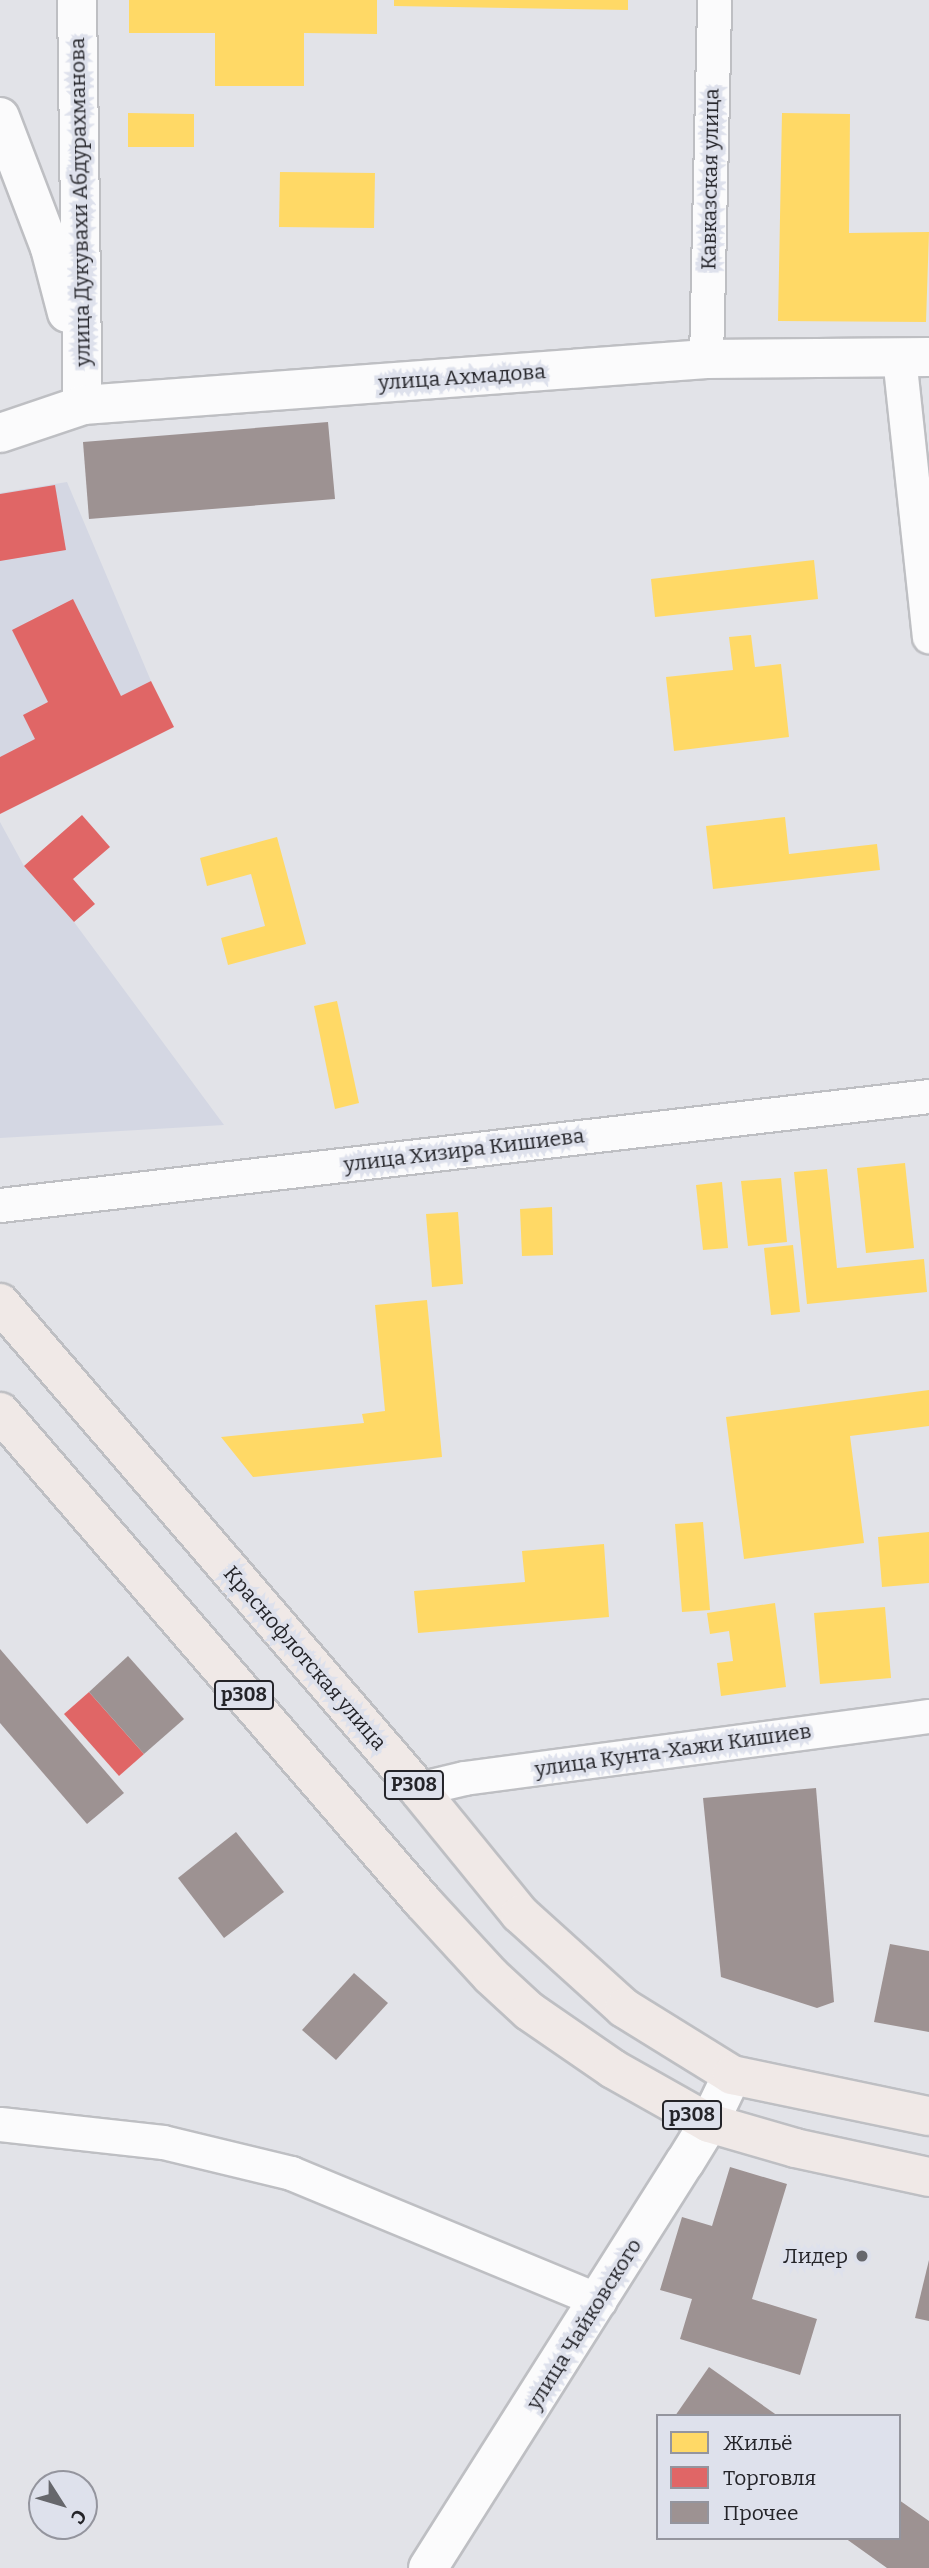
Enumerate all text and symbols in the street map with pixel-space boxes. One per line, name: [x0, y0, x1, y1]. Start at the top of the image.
street label: улица Дукувахи Абдурахманова: [65, 37, 95, 367]
street label: Кавказская улица: [696, 88, 724, 270]
street label: улица Ахмадова: [377, 359, 547, 395]
street label: улица Хизира Кишиева: [342, 1123, 586, 1177]
street label: Краснофлотская улица: [218, 1561, 392, 1755]
road number: p308: [212, 1680, 276, 1710]
street label: улица Кунта-Хажи Кишиев: [533, 1718, 813, 1782]
road number: P308: [382, 1770, 446, 1800]
road number: p308: [660, 2100, 724, 2130]
street label: улица Чайковского: [521, 2234, 647, 2414]
place label: Лидер: [783, 2243, 848, 2269]
marker: Лидер: [854, 2248, 870, 2264]
legend: [656, 2414, 901, 2540]
text: Жильё: [723, 2430, 792, 2456]
text: Торговля: [723, 2465, 816, 2491]
north arrow: [28, 2470, 98, 2540]
text: Прочее: [723, 2500, 799, 2526]
text: С: [66, 2505, 91, 2528]

